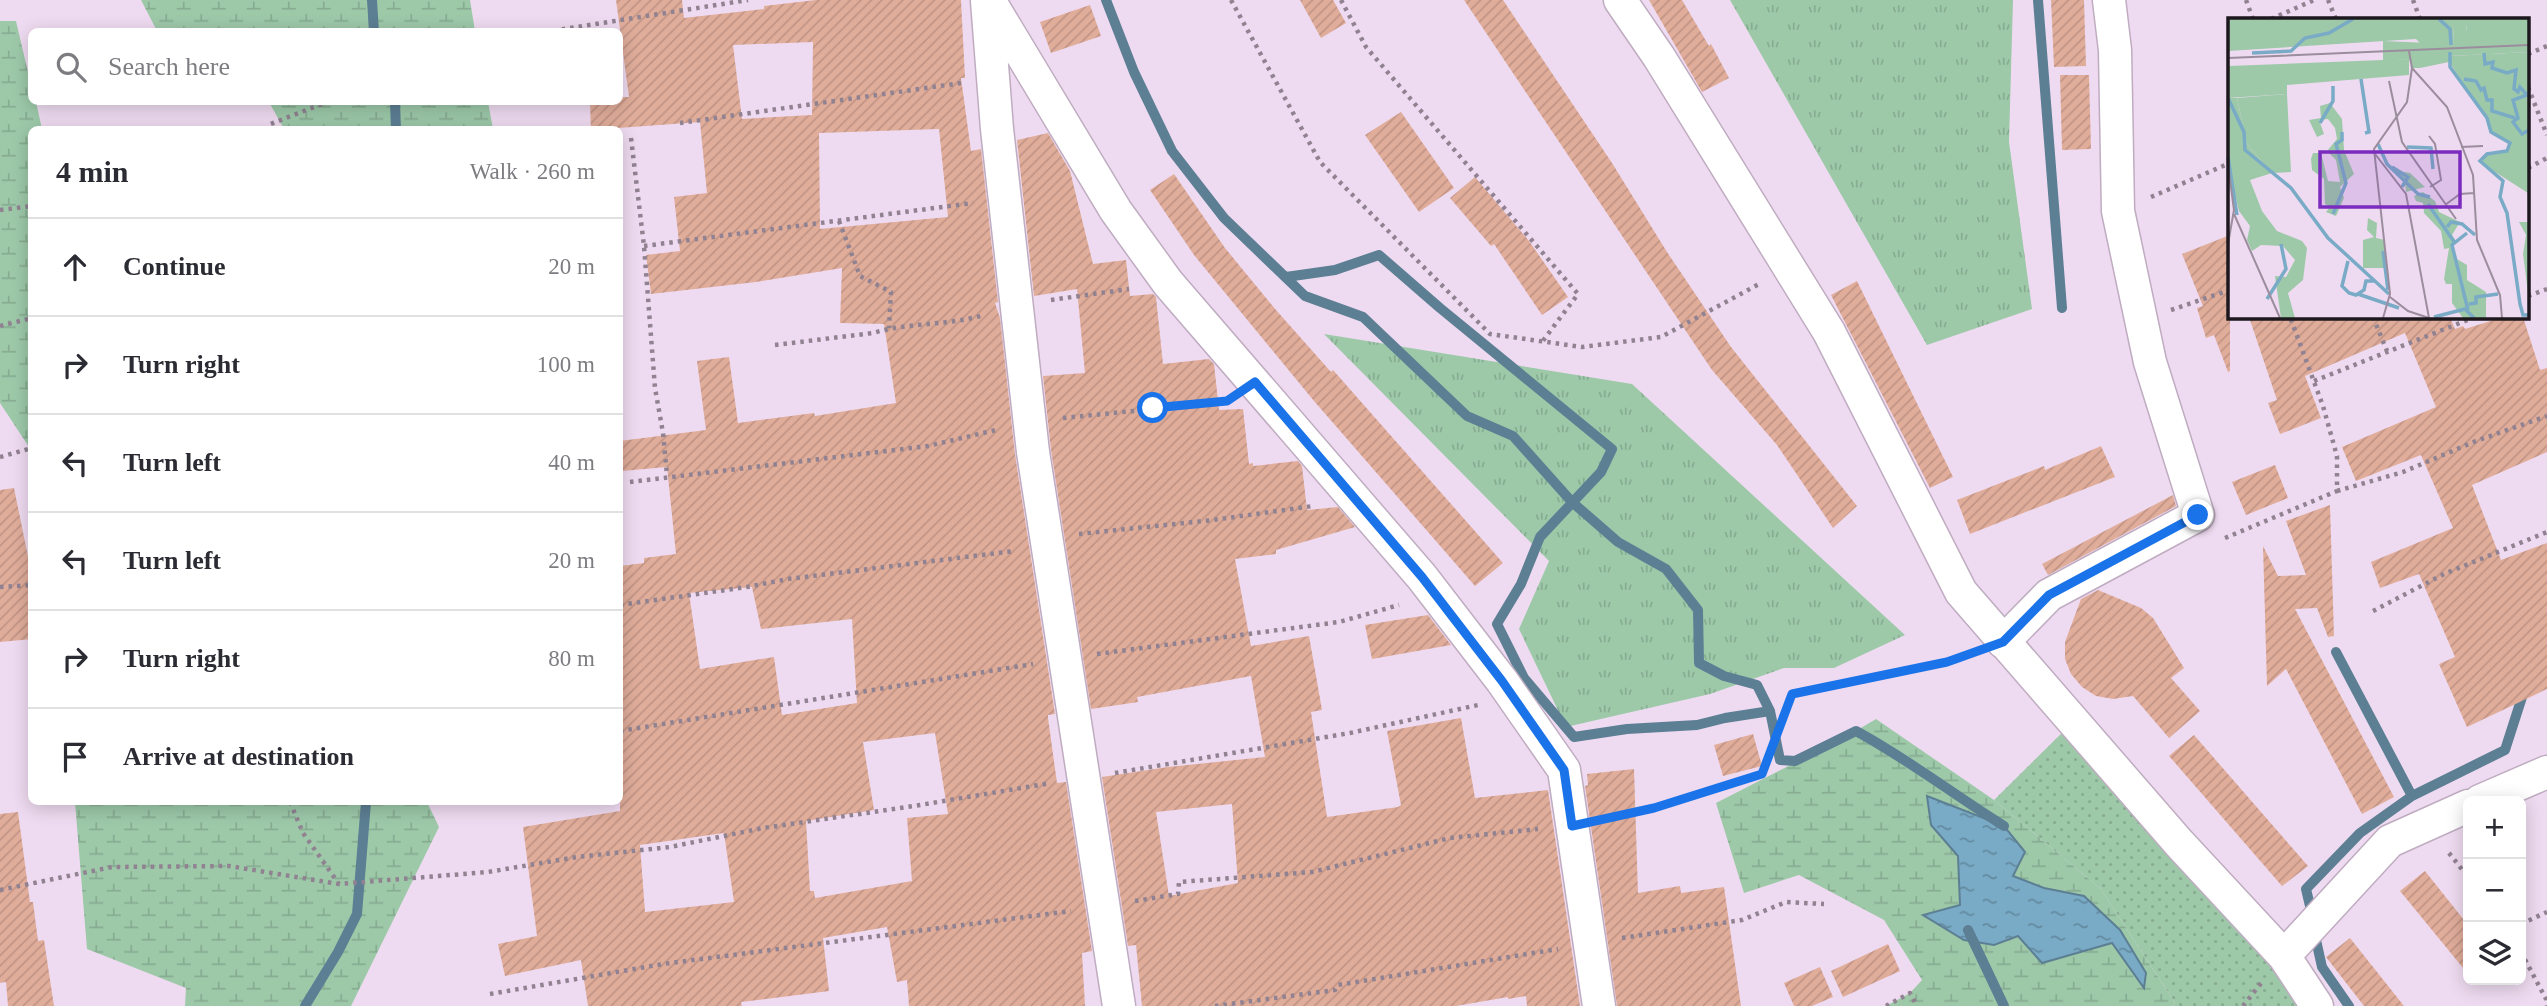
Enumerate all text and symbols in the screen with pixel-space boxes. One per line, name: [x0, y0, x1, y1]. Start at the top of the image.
inset map: [2228, 18, 2530, 318]
search box: [28, 28, 623, 105]
icon: search: [52, 48, 90, 86]
text: Search here: [108, 52, 230, 81]
text: 4 min: [56, 155, 129, 188]
text: Walk · 260 m: [470, 159, 595, 184]
icon: ahead: [56, 248, 94, 286]
text: Continue: [123, 252, 226, 281]
text: 20 m: [548, 254, 595, 279]
icon: right: [56, 346, 94, 384]
text: Turn right: [123, 350, 240, 379]
text: 100 m: [537, 352, 595, 377]
route start: [1137, 392, 1168, 423]
icon: left: [56, 444, 94, 482]
text: Turn left: [123, 448, 221, 477]
text: 40 m: [548, 450, 595, 475]
route end: [2182, 499, 2213, 530]
icon: left: [56, 542, 94, 580]
text: Turn left: [123, 546, 221, 575]
text: 20 m: [548, 548, 595, 573]
icon: right: [56, 640, 94, 678]
text: Turn right: [123, 644, 240, 673]
text: 80 m: [548, 646, 595, 671]
icon: arrive: [56, 738, 94, 776]
text: Arrive at destination: [123, 742, 354, 771]
map controls: [2463, 796, 2526, 985]
button: +: [2463, 796, 2526, 859]
button: −: [2463, 859, 2526, 922]
button: layers: [2463, 922, 2526, 985]

